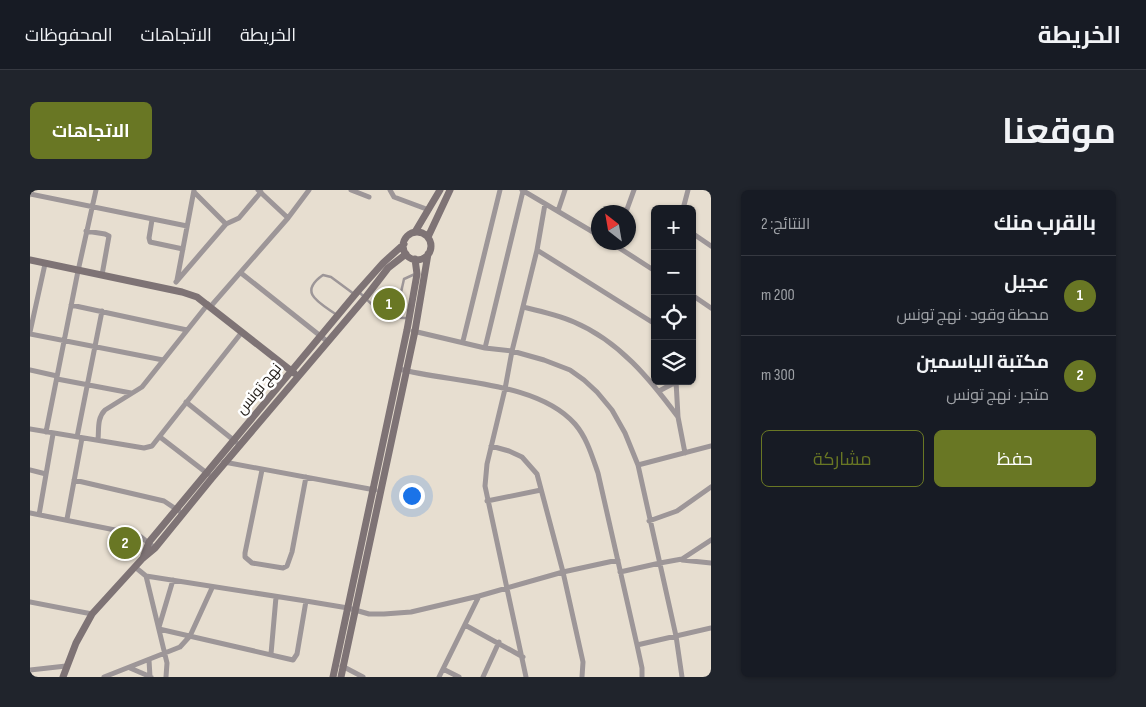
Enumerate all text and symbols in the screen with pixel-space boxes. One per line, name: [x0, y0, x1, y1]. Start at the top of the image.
text: الخريطة: [1038, 21, 1121, 50]
text: المحفوظات: [25, 25, 113, 46]
text: الاتجاهات: [141, 25, 212, 46]
text: الخريطة: [240, 25, 296, 46]
button: الاتجاهات: [30, 102, 152, 159]
text: موقعنا: [1002, 111, 1116, 154]
north arrow: [591, 205, 636, 250]
map controls: [651, 205, 696, 385]
button: +: [651, 205, 696, 250]
text: بالقرب منك: [994, 211, 1096, 236]
text: النتائج: 2: [761, 215, 810, 234]
button: −: [651, 250, 696, 295]
text: عجيل: [1004, 271, 1049, 294]
pin: 1: [373, 285, 405, 323]
text: 200 m: [761, 286, 795, 305]
text: 1: [1077, 286, 1083, 305]
button: locate: [651, 295, 696, 340]
text: محطة وقود · نهج تونس: [896, 306, 1049, 325]
button: layers: [651, 340, 696, 385]
text: مكتبة الياسمين: [916, 351, 1049, 374]
street label: نهج تونس: [232, 359, 287, 419]
text: 300 m: [761, 366, 795, 385]
text: 2: [1077, 366, 1084, 385]
text: متجر · نهج تونس: [946, 386, 1049, 405]
button: مشاركة: [761, 430, 924, 487]
button: حفظ: [934, 430, 1096, 487]
your location: [399, 483, 425, 509]
pin: 2: [109, 524, 141, 562]

